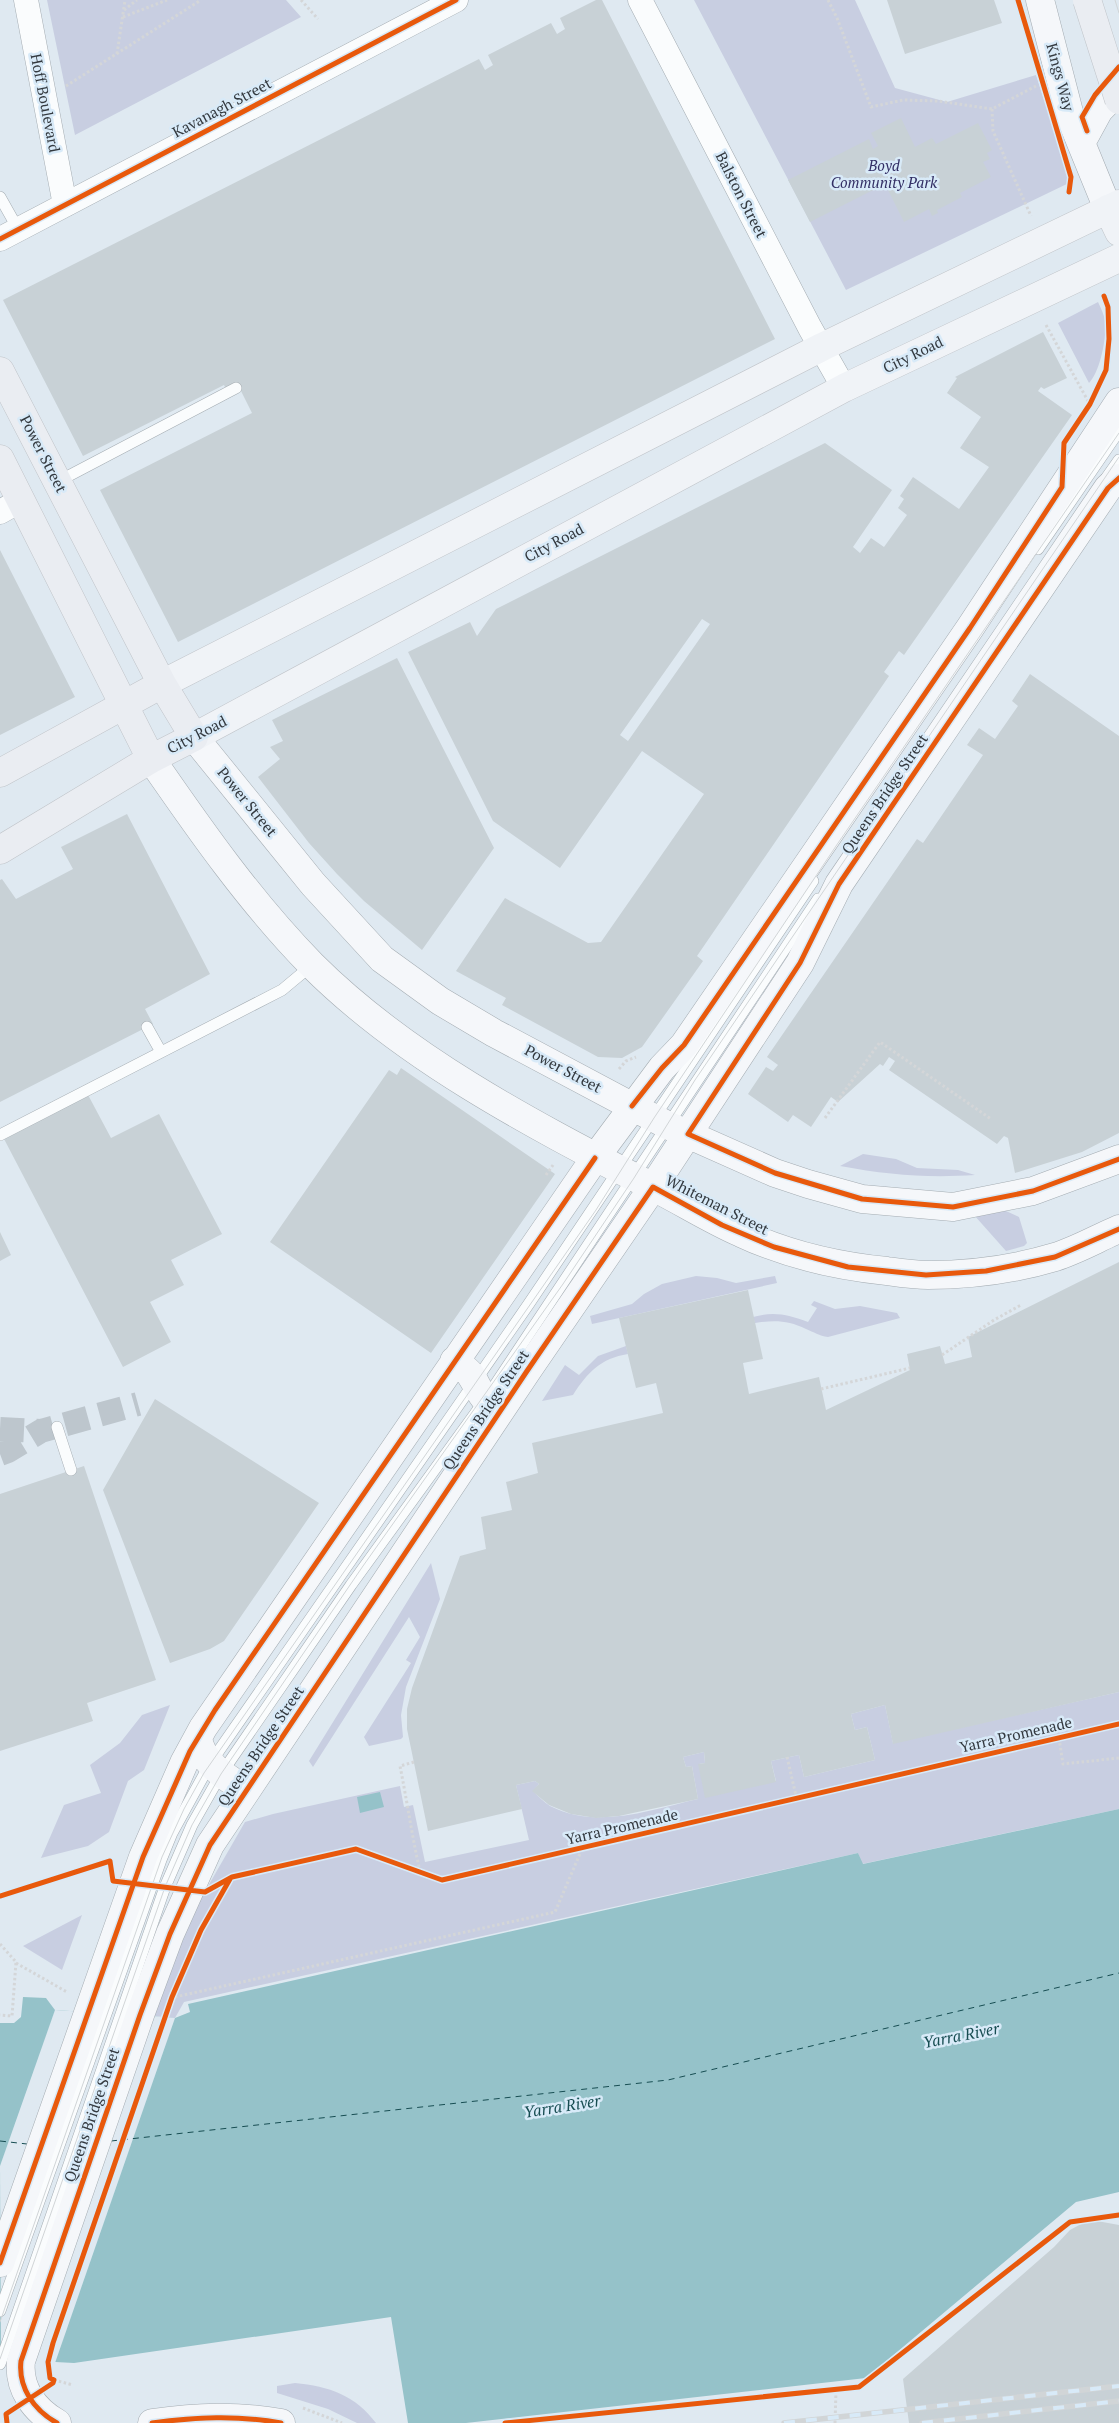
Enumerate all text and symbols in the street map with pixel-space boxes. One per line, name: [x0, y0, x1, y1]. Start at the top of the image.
street label: Kings Way: [1042, 41, 1080, 113]
street label: Hoff Boulevard: [27, 52, 65, 154]
street label: Kavanagh Street: [169, 72, 275, 142]
street label: Balston Street: [712, 148, 772, 241]
park label: Boyd Community Park: [831, 155, 938, 192]
street label: City Road: [879, 331, 946, 377]
street label: Power Street: [16, 411, 72, 496]
street label: City Road: [520, 518, 587, 566]
street label: City Road: [163, 711, 230, 758]
street label: Queens Bridge Street: [837, 729, 932, 857]
street label: Power Street: [213, 762, 282, 841]
street label: Power Street: [522, 1039, 606, 1097]
street label: Whiteman Street: [662, 1169, 773, 1239]
street label: Queens Bridge Street: [438, 1345, 533, 1473]
street label: Queens Bridge Street: [213, 1681, 308, 1809]
street label: Yarra Promenade: [958, 1711, 1074, 1757]
street label: Yarra Promenade: [564, 1803, 680, 1849]
water label: Yarra River: [921, 2017, 1002, 2053]
street label: Queens Bridge Street: [59, 2044, 124, 2184]
water label: Yarra River: [522, 2089, 603, 2123]

